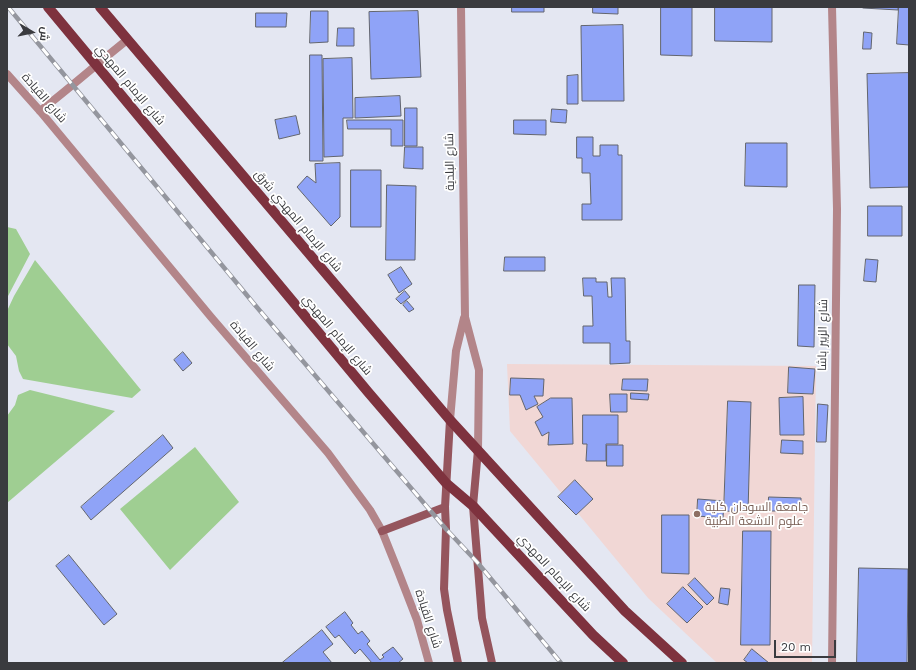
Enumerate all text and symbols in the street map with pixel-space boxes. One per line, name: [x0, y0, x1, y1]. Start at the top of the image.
north arrow: [12, 12, 52, 52]
text: ش: [37, 26, 52, 42]
street label: شارع الإمام المهدي: [92, 42, 168, 128]
street label: شارع القيادة: [18, 70, 70, 126]
street label: شارع البلدية: [442, 133, 458, 191]
street label: شارع الإمام المهدي شرق: [251, 167, 345, 275]
street label: شارع الإمام المهدي: [299, 292, 375, 378]
street label: شارع الزبير باشا: [815, 299, 831, 371]
street label: شارع القيادة: [227, 318, 277, 374]
place label: جامعة السودان كلية علوم الاشعة الطبية: [705, 500, 808, 528]
marker: جامعة السودان كلية علوم الاشعة الطبية: [692, 509, 702, 519]
street label: شارع الإمام المهدي: [514, 531, 594, 615]
street label: شارع القيادة: [412, 588, 444, 650]
scale bar: [776, 632, 838, 658]
text: 20 m: [781, 640, 811, 654]

